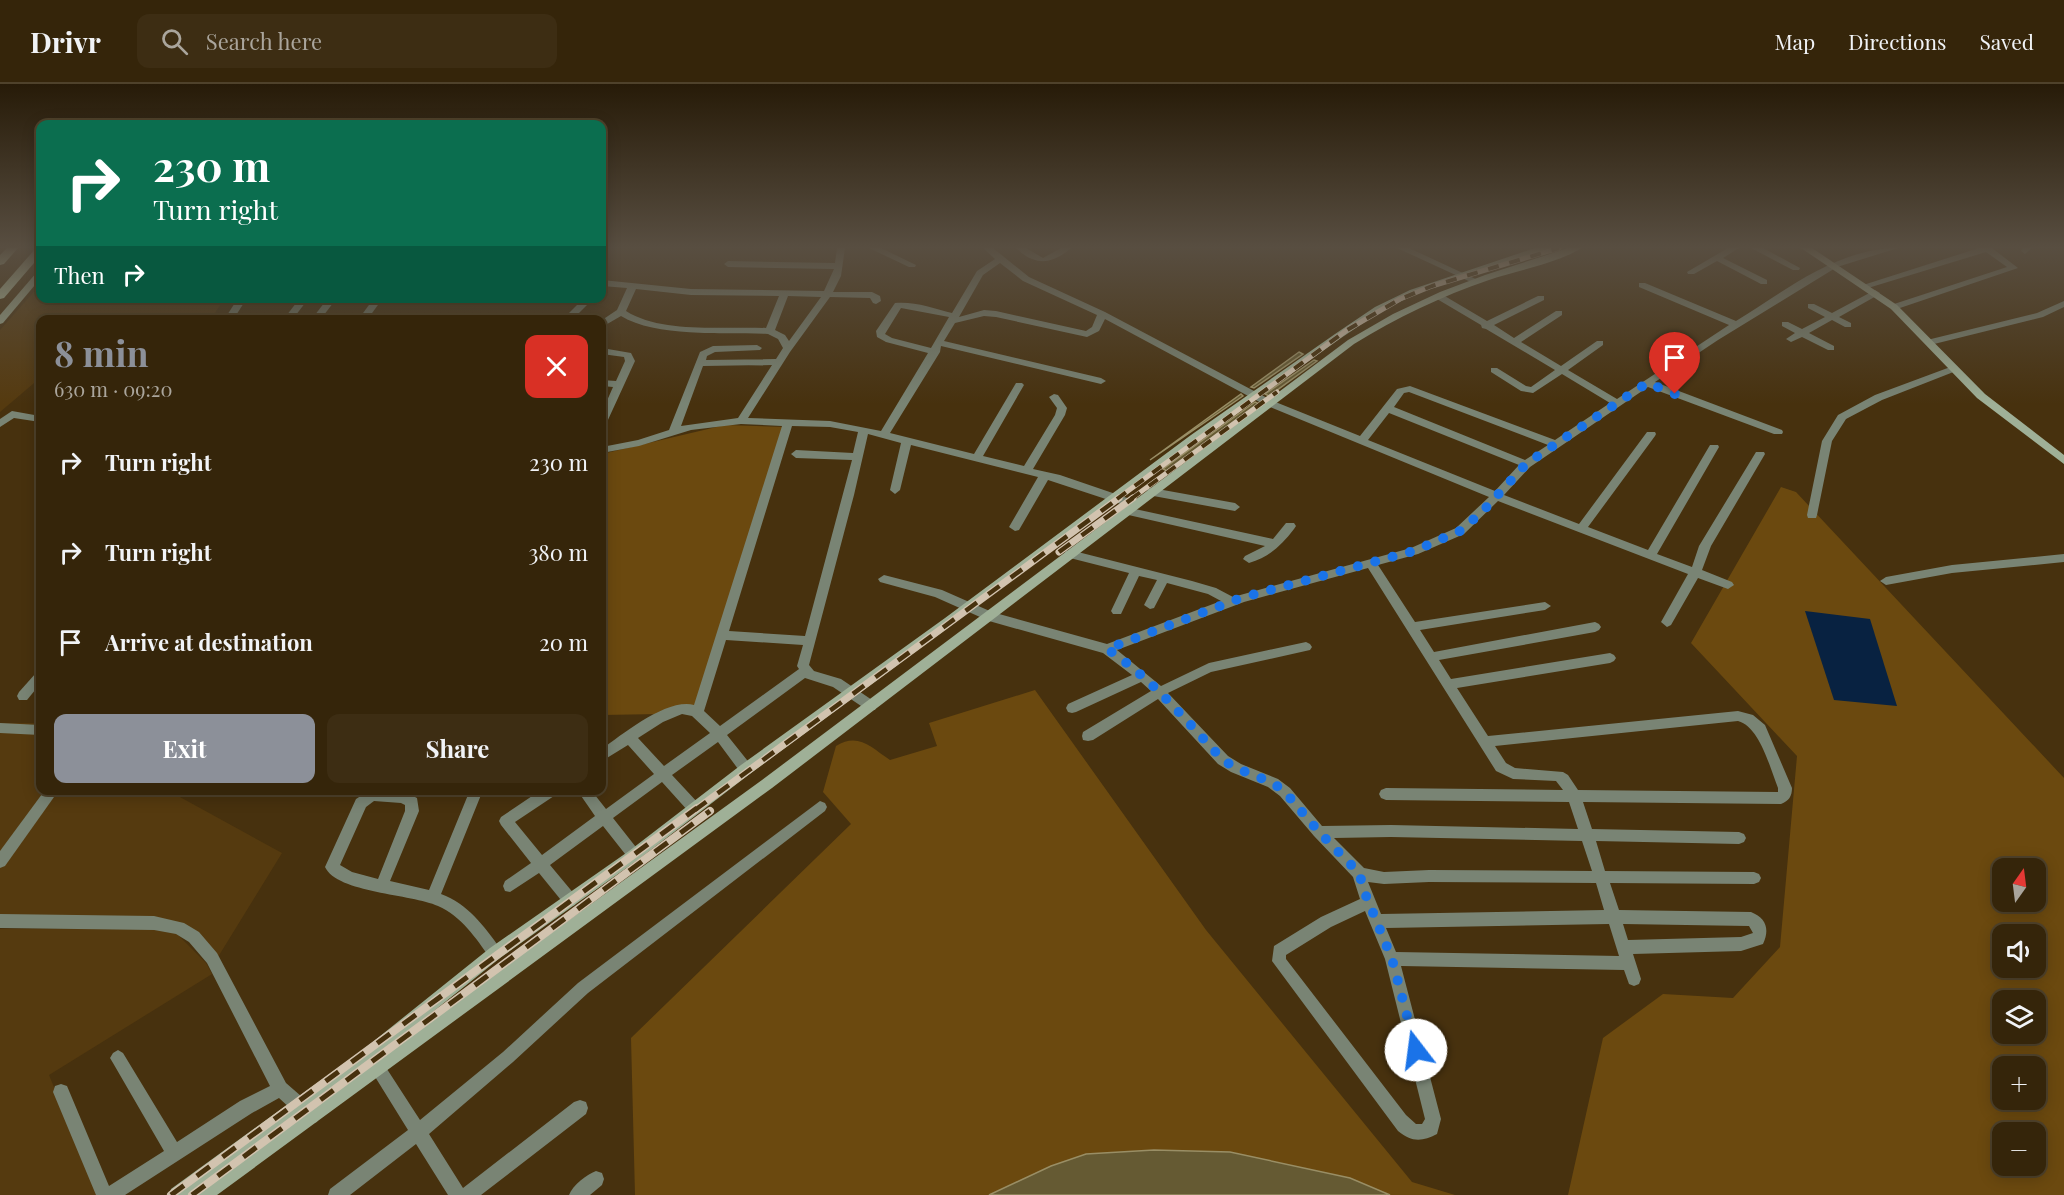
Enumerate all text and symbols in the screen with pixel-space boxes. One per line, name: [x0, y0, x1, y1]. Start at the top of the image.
search box: [137, 14, 557, 68]
text: Drivr: [30, 23, 101, 60]
icon: search: [158, 25, 191, 58]
text: Search here: [206, 26, 322, 56]
text: Map: [1774, 27, 1815, 55]
text: Directions: [1848, 27, 1946, 55]
text: Saved: [1979, 27, 2034, 55]
text: 230 m: [153, 137, 270, 193]
icon: right: [54, 144, 132, 222]
text: Turn right: [153, 191, 278, 227]
icon: right: [117, 258, 150, 291]
text: Then: [54, 260, 105, 290]
text: 8 min: [54, 328, 149, 376]
pin: [1649, 332, 1700, 394]
button: close: [525, 335, 588, 398]
icon: arrive: [1658, 341, 1691, 374]
text: 630 m · 09:20: [54, 375, 172, 402]
icon: right: [54, 446, 87, 479]
text: Turn right: [105, 447, 211, 477]
text: 230 m: [529, 447, 588, 477]
icon: right: [54, 536, 87, 569]
text: Turn right: [105, 537, 211, 567]
text: 380 m: [528, 537, 588, 567]
icon: arrive: [54, 626, 87, 659]
text: Arrive at destination: [105, 627, 313, 657]
text: 20 m: [539, 627, 588, 657]
button: Exit: [54, 714, 315, 783]
button: Share: [327, 714, 588, 783]
north arrow: [1992, 858, 2046, 912]
map controls: [1992, 858, 2046, 1176]
button: sound: [1992, 924, 2046, 978]
button: layers: [1992, 990, 2046, 1044]
position arrow: [1384, 1018, 1448, 1082]
button: +: [1992, 1056, 2046, 1110]
button: −: [1992, 1122, 2046, 1176]

